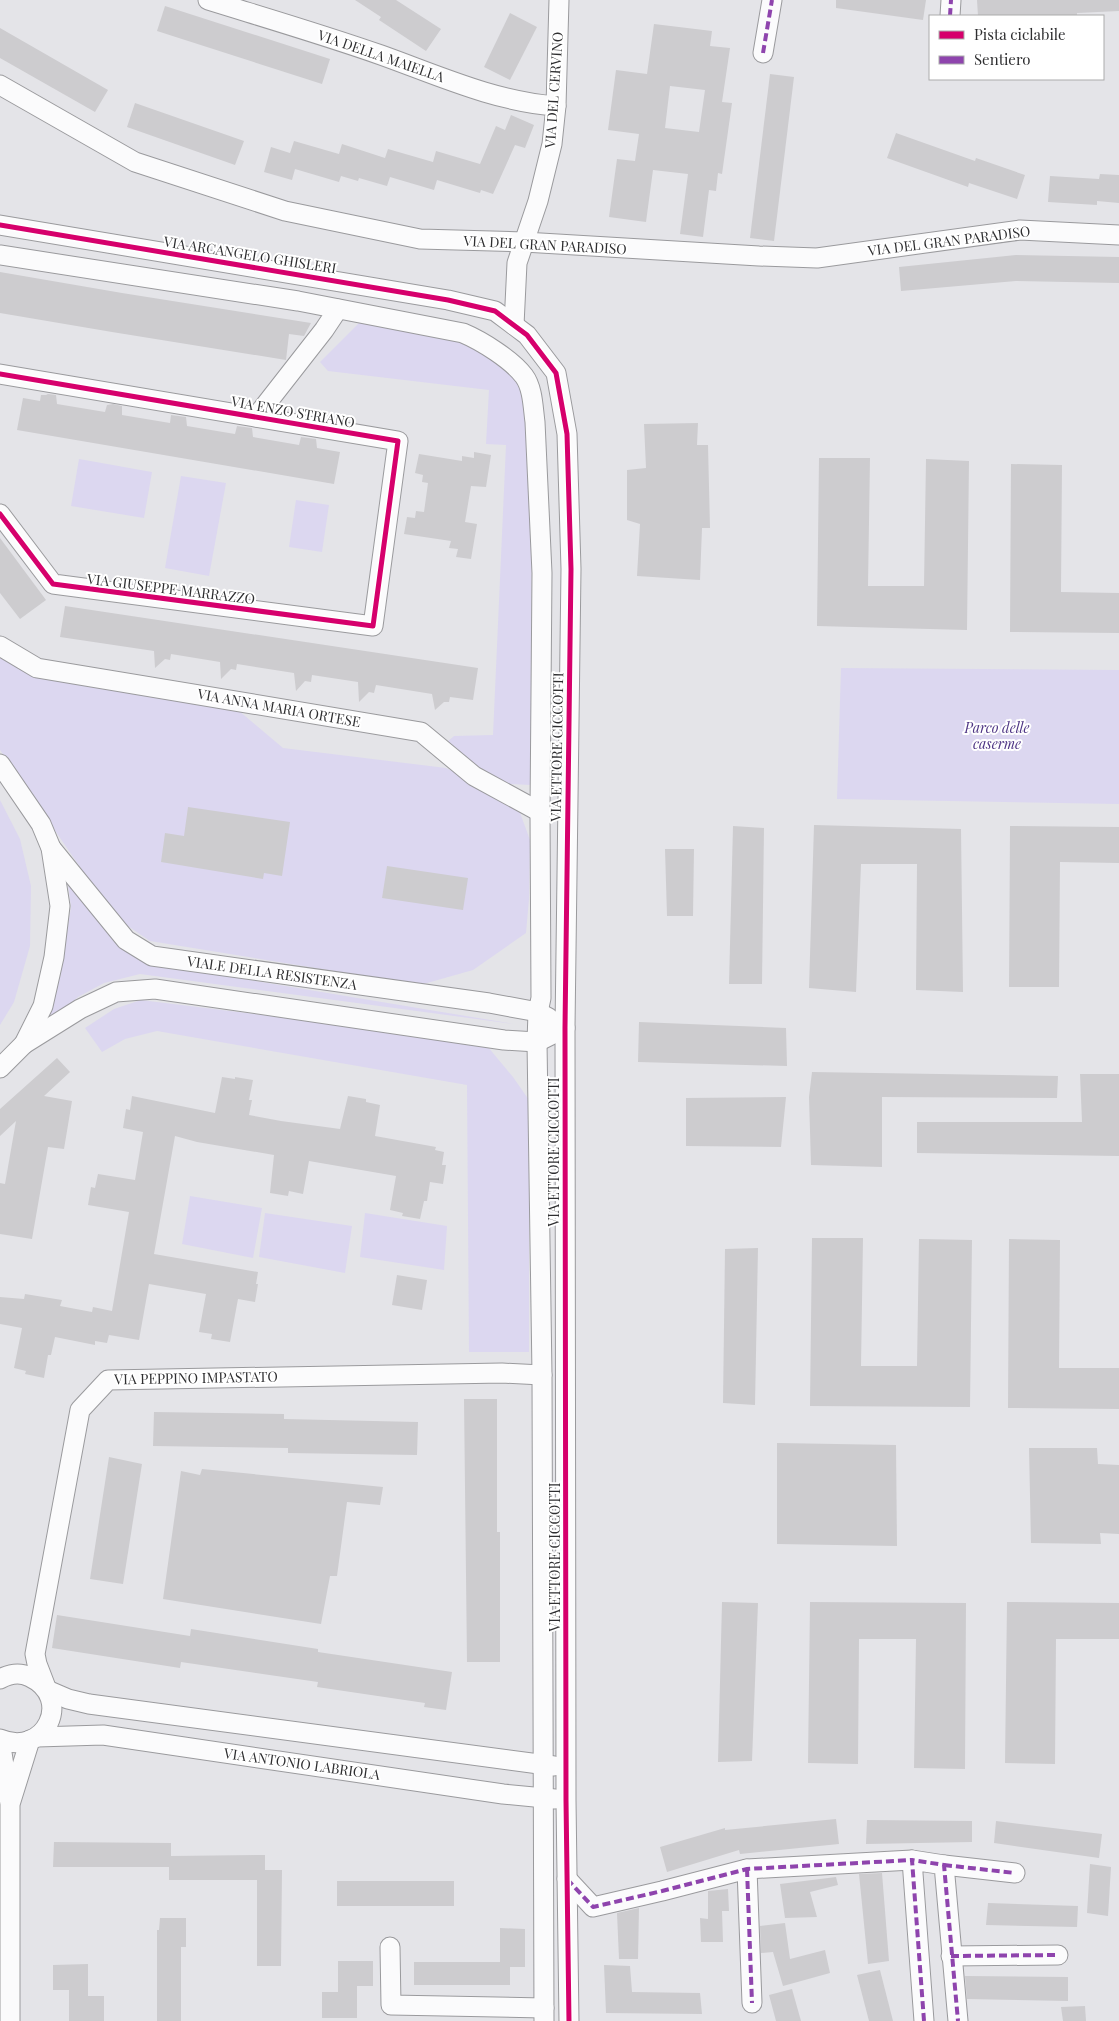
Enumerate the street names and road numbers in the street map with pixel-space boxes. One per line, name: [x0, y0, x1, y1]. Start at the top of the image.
street label: VIA DELLA MAIELLA: [314, 25, 447, 86]
street label: VIA DEL CERVINO: [540, 31, 567, 150]
street label: VIA DEL GRAN PARADISO: [866, 221, 1031, 260]
street label: VIA ARCANGELO GHISLERI: [161, 231, 338, 278]
street label: VIA DEL GRAN PARADISO: [462, 231, 627, 258]
street label: VIA ENZO STRIANO: [229, 391, 356, 432]
street label: VIA GIUSEPPE MARRAZZO: [85, 569, 256, 608]
street label: VIA ETTORE CICCOTTI: [546, 672, 567, 823]
street label: VIA ANNA MARIA ORTESE: [195, 684, 362, 731]
street label: VIALE DELLA RESISTENZA: [185, 951, 358, 994]
street label: VIA ETTORE CICCOTTI: [544, 1077, 563, 1228]
street label: VIA PEPPINO IMPASTATO: [113, 1367, 278, 1388]
street label: VIA ETTORE CICCOTTI: [545, 1482, 564, 1633]
street label: VIA ANTONIO LABRIOLA: [222, 1743, 382, 1784]

